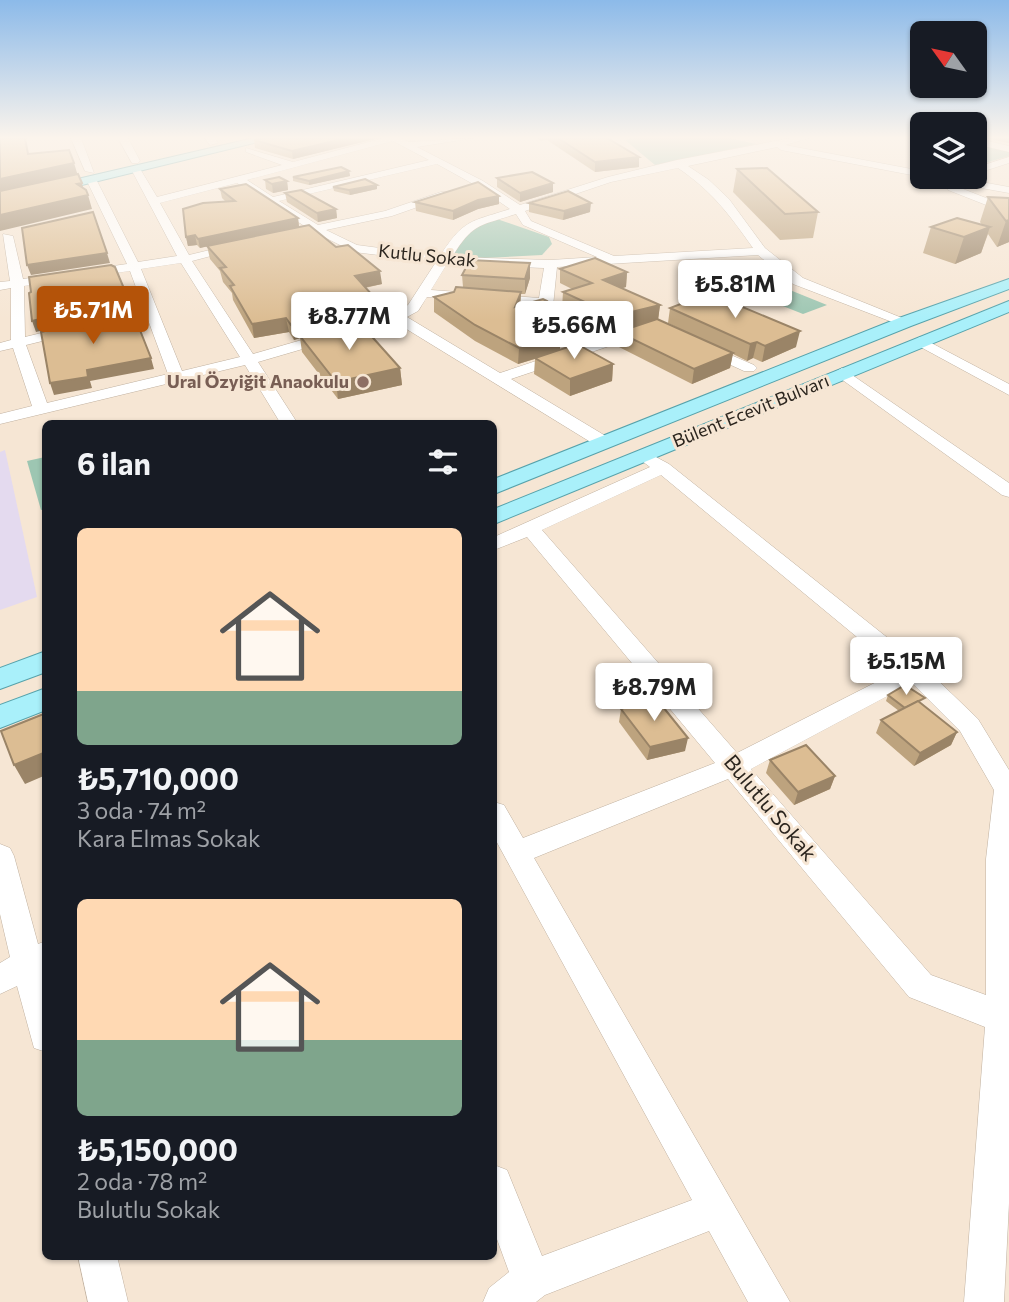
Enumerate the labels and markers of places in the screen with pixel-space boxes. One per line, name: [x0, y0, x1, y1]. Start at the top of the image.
pin: ₺5.81M: [678, 260, 792, 320]
pin: ₺5.71M: [36, 286, 150, 346]
pin: ₺8.77M: [292, 292, 406, 352]
pin: ₺5.66M: [517, 302, 631, 361]
place label: Ural Özyiğit Anaokulu: [167, 370, 349, 392]
marker: Ural Özyiğit Anaokulu: [355, 374, 371, 390]
pin: ₺5.15M: [849, 638, 963, 697]
pin: ₺8.79M: [597, 664, 711, 723]

